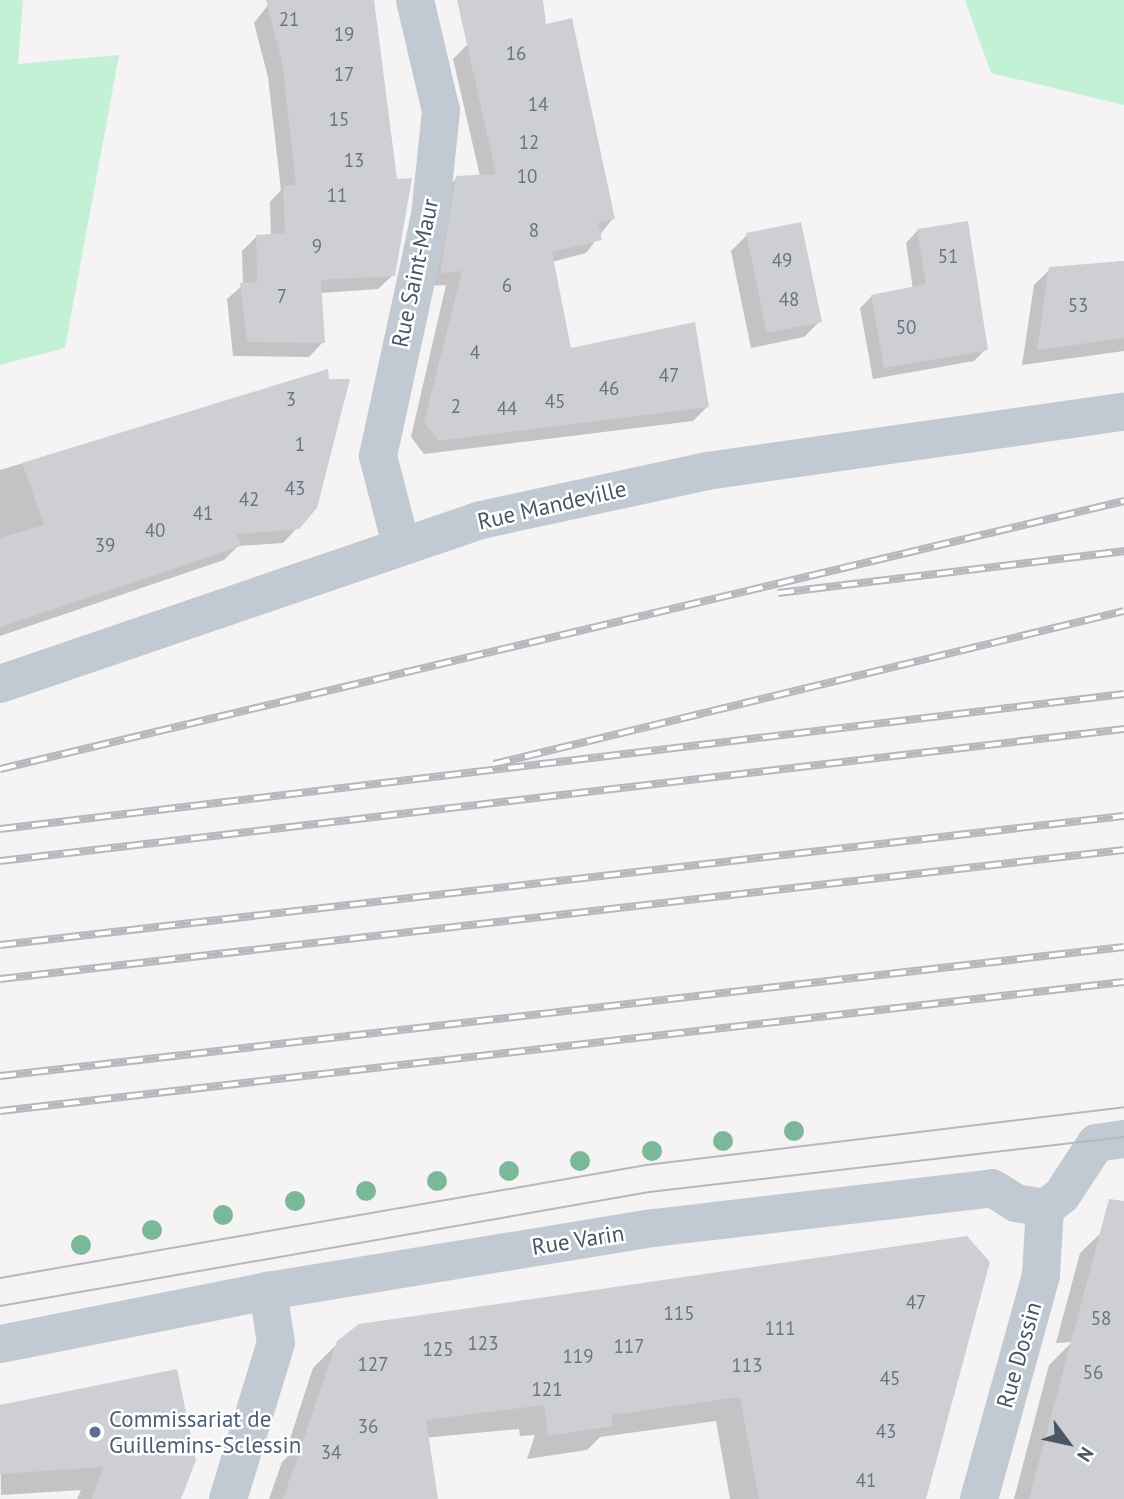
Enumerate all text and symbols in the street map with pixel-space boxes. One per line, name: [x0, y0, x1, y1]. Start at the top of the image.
house number: 21: [279, 9, 299, 31]
house number: 19: [334, 24, 354, 46]
house number: 16: [506, 43, 526, 65]
house number: 17: [334, 64, 354, 86]
house number: 14: [528, 94, 548, 116]
house number: 15: [329, 109, 349, 131]
house number: 12: [519, 132, 539, 154]
house number: 13: [344, 150, 364, 172]
house number: 10: [517, 166, 537, 188]
house number: 11: [327, 185, 347, 207]
street label: Rue Saint-Maur: [386, 196, 444, 350]
house number: 8: [529, 220, 539, 242]
house number: 9: [312, 236, 322, 258]
house number: 51: [938, 246, 958, 268]
house number: 49: [772, 250, 792, 272]
house number: 6: [502, 275, 512, 297]
house number: 7: [277, 286, 287, 308]
house number: 48: [779, 289, 799, 311]
house number: 53: [1068, 295, 1088, 317]
house number: 50: [896, 317, 916, 339]
house number: 4: [470, 342, 480, 364]
house number: 47: [659, 365, 679, 387]
house number: 46: [599, 378, 619, 400]
house number: 3: [286, 389, 296, 411]
house number: 45: [545, 391, 565, 413]
house number: 2: [451, 396, 461, 418]
house number: 44: [497, 398, 517, 420]
house number: 1: [295, 434, 305, 456]
street label: Rue Mandeville: [475, 474, 629, 536]
house number: 43: [285, 478, 305, 500]
house number: 42: [239, 489, 259, 511]
house number: 41: [193, 503, 213, 525]
house number: 40: [145, 520, 165, 542]
house number: 39: [95, 535, 115, 557]
street label: Rue Varin: [530, 1219, 626, 1261]
house number: 47: [906, 1292, 926, 1314]
street label: Rue Dossin: [991, 1299, 1047, 1411]
house number: 115: [663, 1303, 695, 1325]
house number: 58: [1091, 1308, 1111, 1330]
house number: 111: [764, 1318, 796, 1340]
house number: 123: [467, 1333, 499, 1355]
house number: 117: [613, 1336, 645, 1358]
house number: 125: [422, 1339, 454, 1361]
house number: 119: [562, 1346, 594, 1368]
house number: 127: [357, 1354, 389, 1376]
house number: 113: [731, 1355, 763, 1377]
house number: 56: [1083, 1362, 1103, 1384]
house number: 45: [880, 1368, 900, 1390]
house number: 121: [531, 1379, 563, 1401]
place label: Commissariat de Guillemins-Sclessin: [109, 1405, 301, 1459]
north arrow: [1033, 1408, 1103, 1478]
house number: 36: [358, 1416, 378, 1438]
house number: 43: [876, 1421, 896, 1443]
marker: Commissariat de Guillemins-Sclessin: [87, 1424, 103, 1440]
house number: 34: [321, 1442, 341, 1464]
text: N: [1072, 1443, 1099, 1466]
house number: 41: [856, 1470, 876, 1492]

